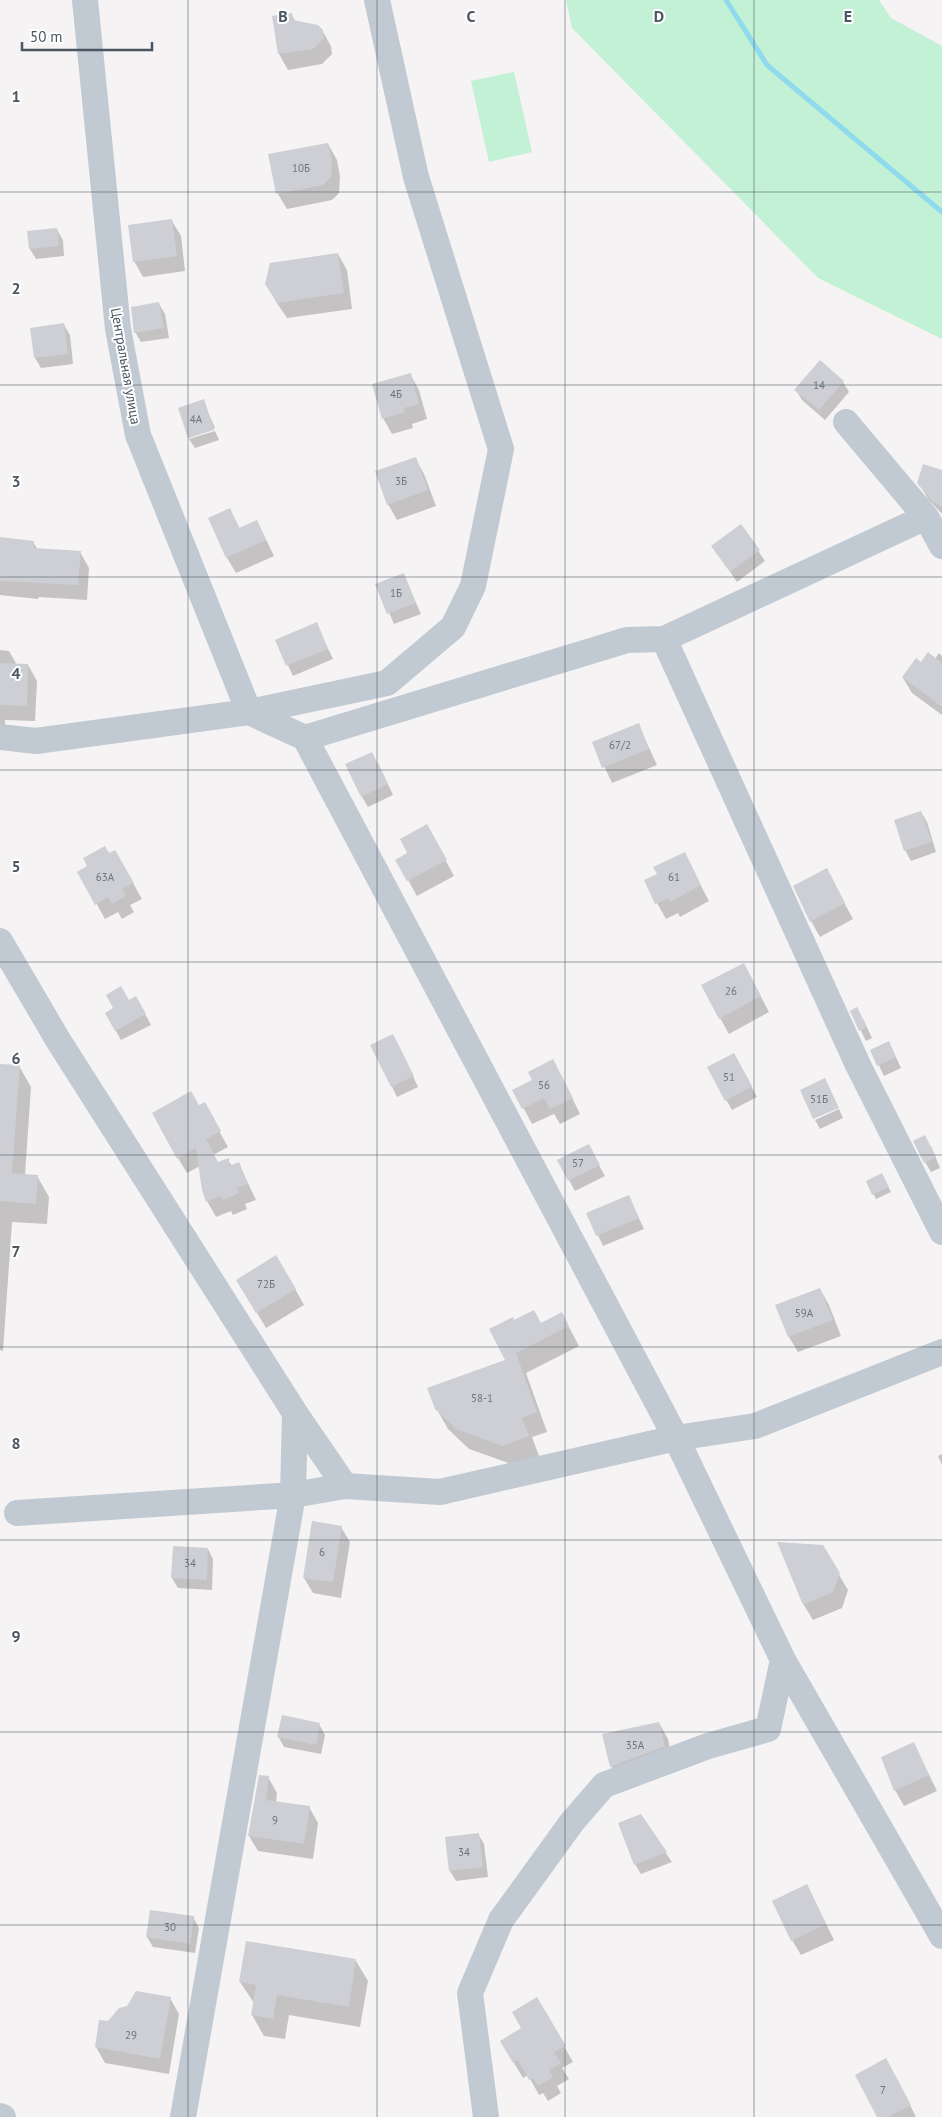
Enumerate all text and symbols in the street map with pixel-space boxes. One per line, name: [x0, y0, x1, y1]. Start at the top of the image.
text: B: [278, 6, 288, 26]
text: C: [467, 6, 476, 26]
text: D: [654, 6, 664, 26]
text: E: [844, 6, 852, 26]
scale bar: [22, 20, 152, 52]
text: 50 m: [30, 27, 63, 46]
text: 1: [11, 86, 21, 106]
house number: 10Б: [292, 161, 310, 175]
text: 2: [11, 278, 21, 298]
street label: Центральная улица: [107, 306, 145, 426]
house number: 14: [813, 378, 825, 392]
house number: 4Б: [390, 387, 402, 401]
house number: 4А: [190, 412, 203, 426]
text: 3: [11, 471, 21, 491]
house number: 3Б: [395, 474, 407, 488]
house number: 1Б: [390, 586, 402, 600]
text: 4: [11, 663, 21, 683]
house number: 67/2: [609, 738, 631, 752]
text: 5: [11, 856, 21, 876]
house number: 63А: [96, 870, 115, 884]
house number: 61: [668, 870, 680, 884]
house number: 26: [725, 984, 737, 998]
text: 6: [11, 1048, 21, 1068]
house number: 51: [723, 1070, 735, 1084]
house number: 56: [538, 1078, 550, 1092]
house number: 51Б: [810, 1092, 828, 1106]
house number: 57: [572, 1156, 584, 1170]
text: 7: [11, 1241, 21, 1261]
house number: 72Б: [257, 1277, 275, 1291]
house number: 59А: [795, 1306, 814, 1320]
house number: 58-1: [471, 1391, 493, 1405]
text: 8: [11, 1433, 21, 1453]
house number: 6: [319, 1545, 325, 1559]
house number: 34: [184, 1556, 196, 1570]
text: 9: [11, 1626, 21, 1646]
house number: 35А: [626, 1738, 645, 1752]
house number: 9: [272, 1813, 278, 1827]
house number: 34: [458, 1845, 470, 1859]
house number: 30: [164, 1920, 176, 1934]
house number: 29: [125, 2028, 137, 2042]
house number: 7: [880, 2083, 886, 2097]

